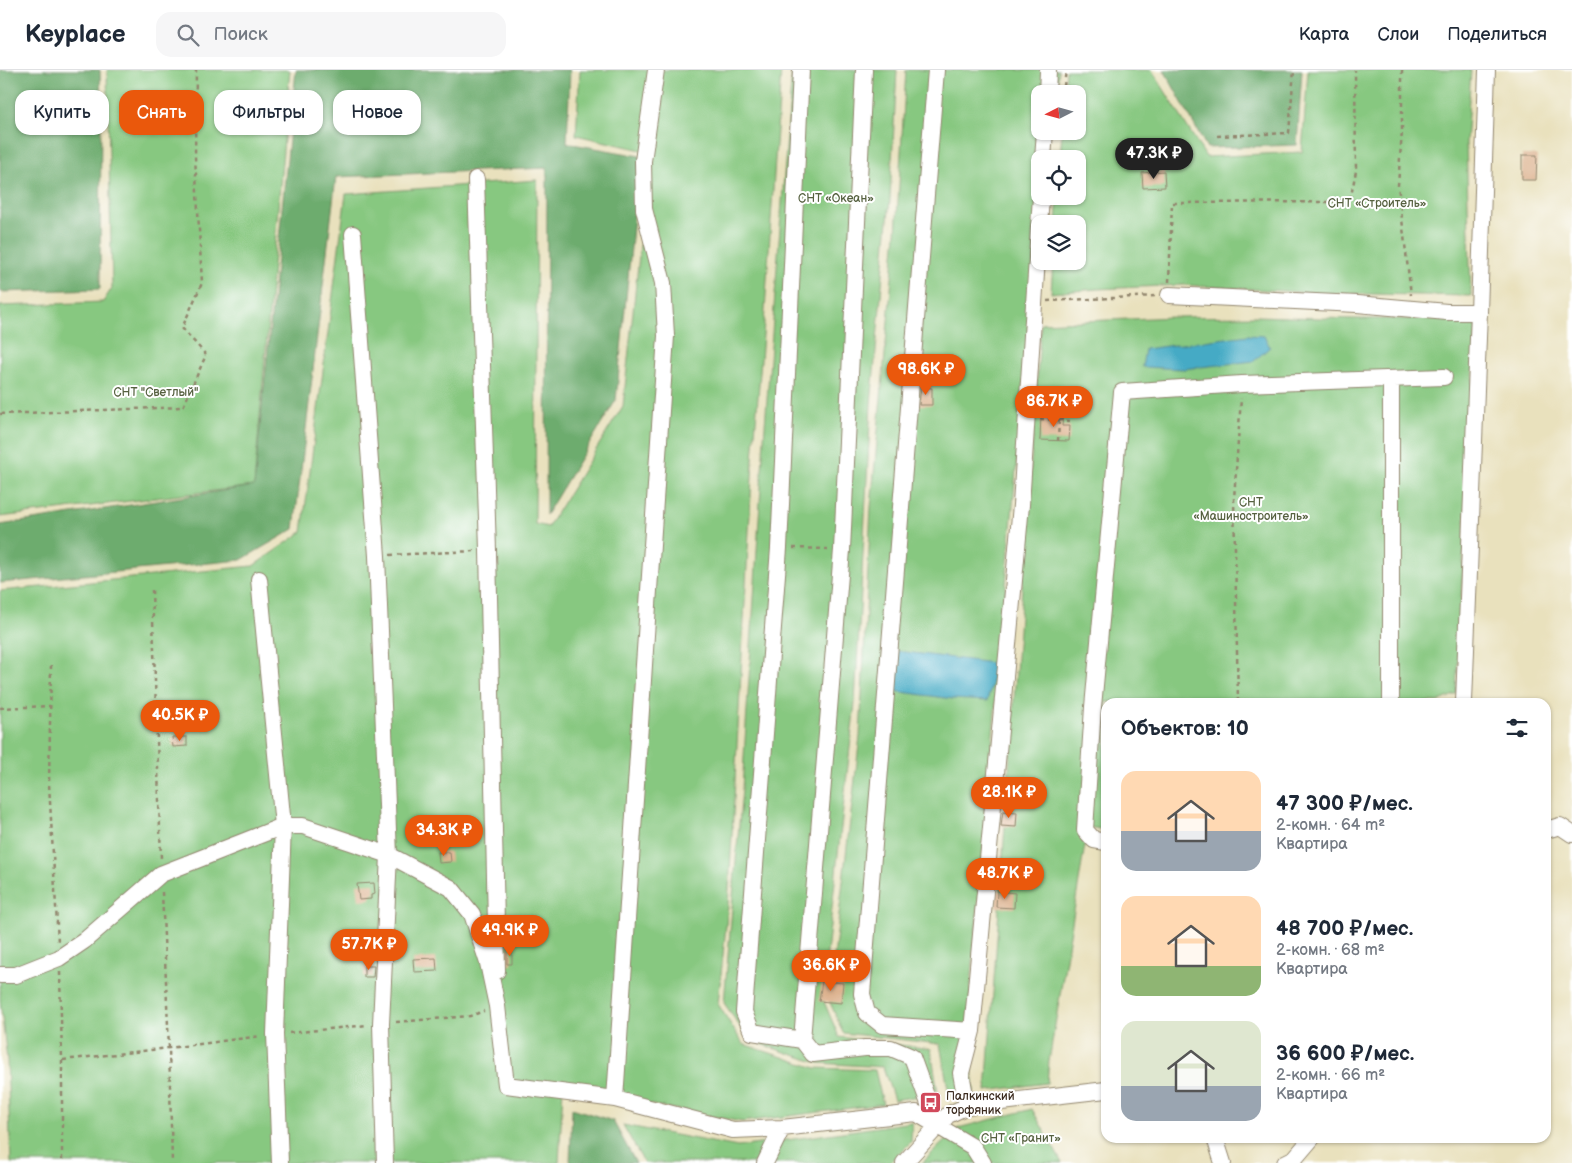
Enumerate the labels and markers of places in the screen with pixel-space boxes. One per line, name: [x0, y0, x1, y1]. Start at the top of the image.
pin: 47.3K ₽: [1108, 138, 1200, 180]
pin: 98.6K ₽: [880, 354, 972, 396]
pin: 86.7K ₽: [1008, 386, 1100, 428]
pin: 40.5K ₽: [134, 700, 226, 742]
pin: 28.1K ₽: [963, 776, 1055, 819]
pin: 34.3K ₽: [398, 814, 490, 857]
pin: 48.7K ₽: [959, 858, 1051, 900]
pin: 49.9K ₽: [464, 914, 556, 957]
pin: 57.7K ₽: [323, 928, 415, 971]
pin: 36.6K ₽: [785, 950, 877, 992]
place label: Палкинский торфяник: [946, 1089, 1015, 1118]
bus stop icon: Палкинский торфяник: [918, 1091, 942, 1115]

